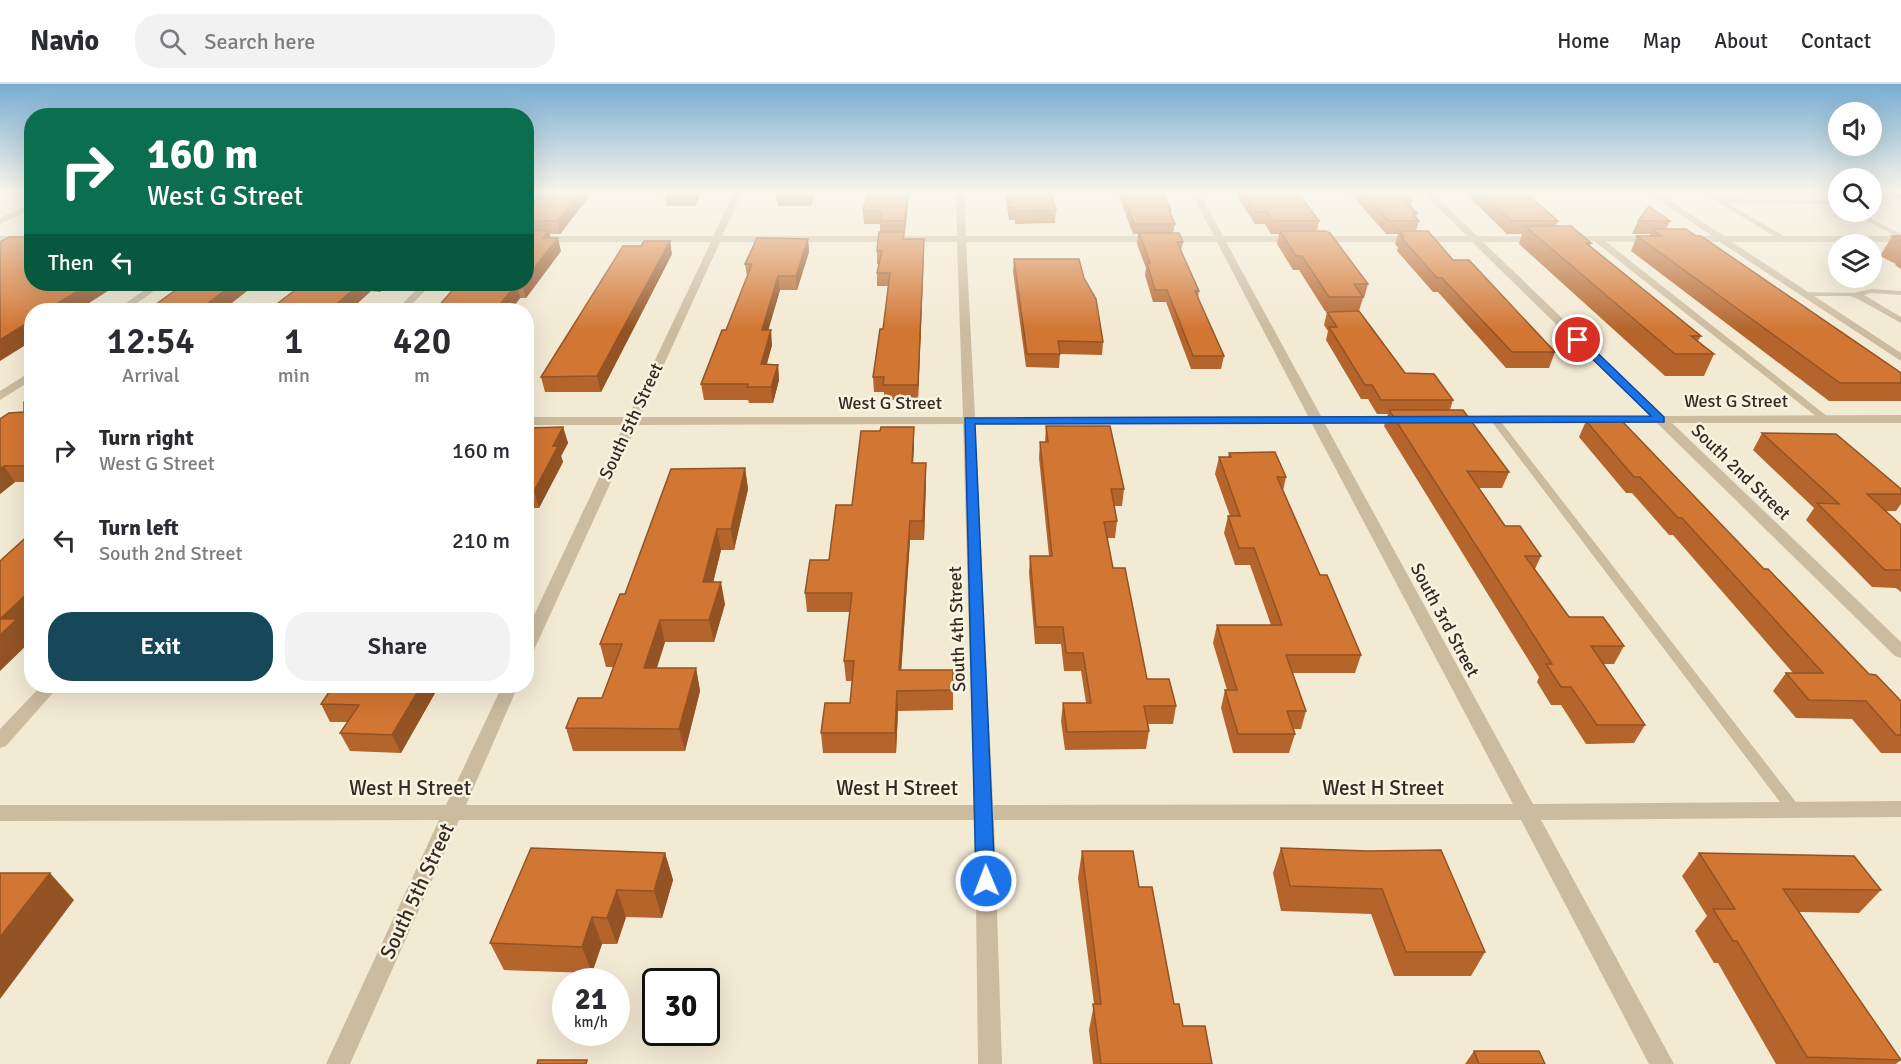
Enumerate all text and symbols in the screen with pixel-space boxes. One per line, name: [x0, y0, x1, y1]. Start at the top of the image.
search box: [135, 14, 555, 68]
text: Navio: [30, 24, 99, 58]
icon: search: [156, 25, 189, 58]
text: Search here: [204, 28, 315, 55]
text: Home: [1557, 28, 1610, 54]
text: Map: [1643, 28, 1681, 54]
text: About: [1714, 28, 1768, 54]
text: Contact: [1801, 28, 1871, 54]
map controls: [1828, 102, 1882, 288]
button: sound: [1828, 102, 1882, 156]
text: 160 m: [147, 129, 258, 180]
icon: right: [48, 132, 126, 210]
button: search: [1828, 168, 1882, 222]
text: West G Street: [147, 180, 303, 213]
button: layers: [1828, 234, 1882, 288]
icon: left: [106, 246, 139, 279]
text: Then: [48, 249, 94, 276]
pin: [1552, 314, 1603, 365]
text: 12:54: [107, 319, 195, 364]
text: 1: [284, 319, 304, 364]
text: 420: [393, 319, 451, 364]
icon: arrive: [1561, 323, 1594, 356]
street label: South 5th Street: [594, 359, 668, 483]
text: Arrival: [122, 363, 180, 388]
text: min: [278, 363, 310, 388]
text: m: [414, 363, 430, 388]
street label: West G Street: [1684, 390, 1788, 412]
street label: West G Street: [838, 392, 942, 414]
street label: South 2nd Street: [1687, 419, 1795, 525]
text: Turn right: [99, 424, 194, 451]
icon: right: [48, 434, 81, 467]
text: 160 m: [452, 437, 510, 464]
text: West G Street: [99, 451, 215, 476]
text: Turn left: [99, 514, 179, 541]
icon: left: [48, 524, 81, 557]
text: 210 m: [452, 527, 510, 554]
text: South 2nd Street: [99, 541, 243, 566]
street label: South 3rd Street: [1406, 559, 1484, 681]
street label: South 4th Street: [944, 566, 970, 692]
button: Exit: [48, 612, 273, 681]
button: Share: [285, 612, 510, 681]
street label: West H Street: [349, 775, 471, 801]
street label: West H Street: [836, 775, 958, 801]
street label: West H Street: [1322, 775, 1444, 801]
street label: South 5th Street: [374, 819, 460, 963]
position arrow: [954, 849, 1018, 913]
speed limit sign: 30: [642, 968, 720, 1046]
text: 21: [575, 981, 607, 1018]
text: km/h: [574, 1013, 608, 1031]

